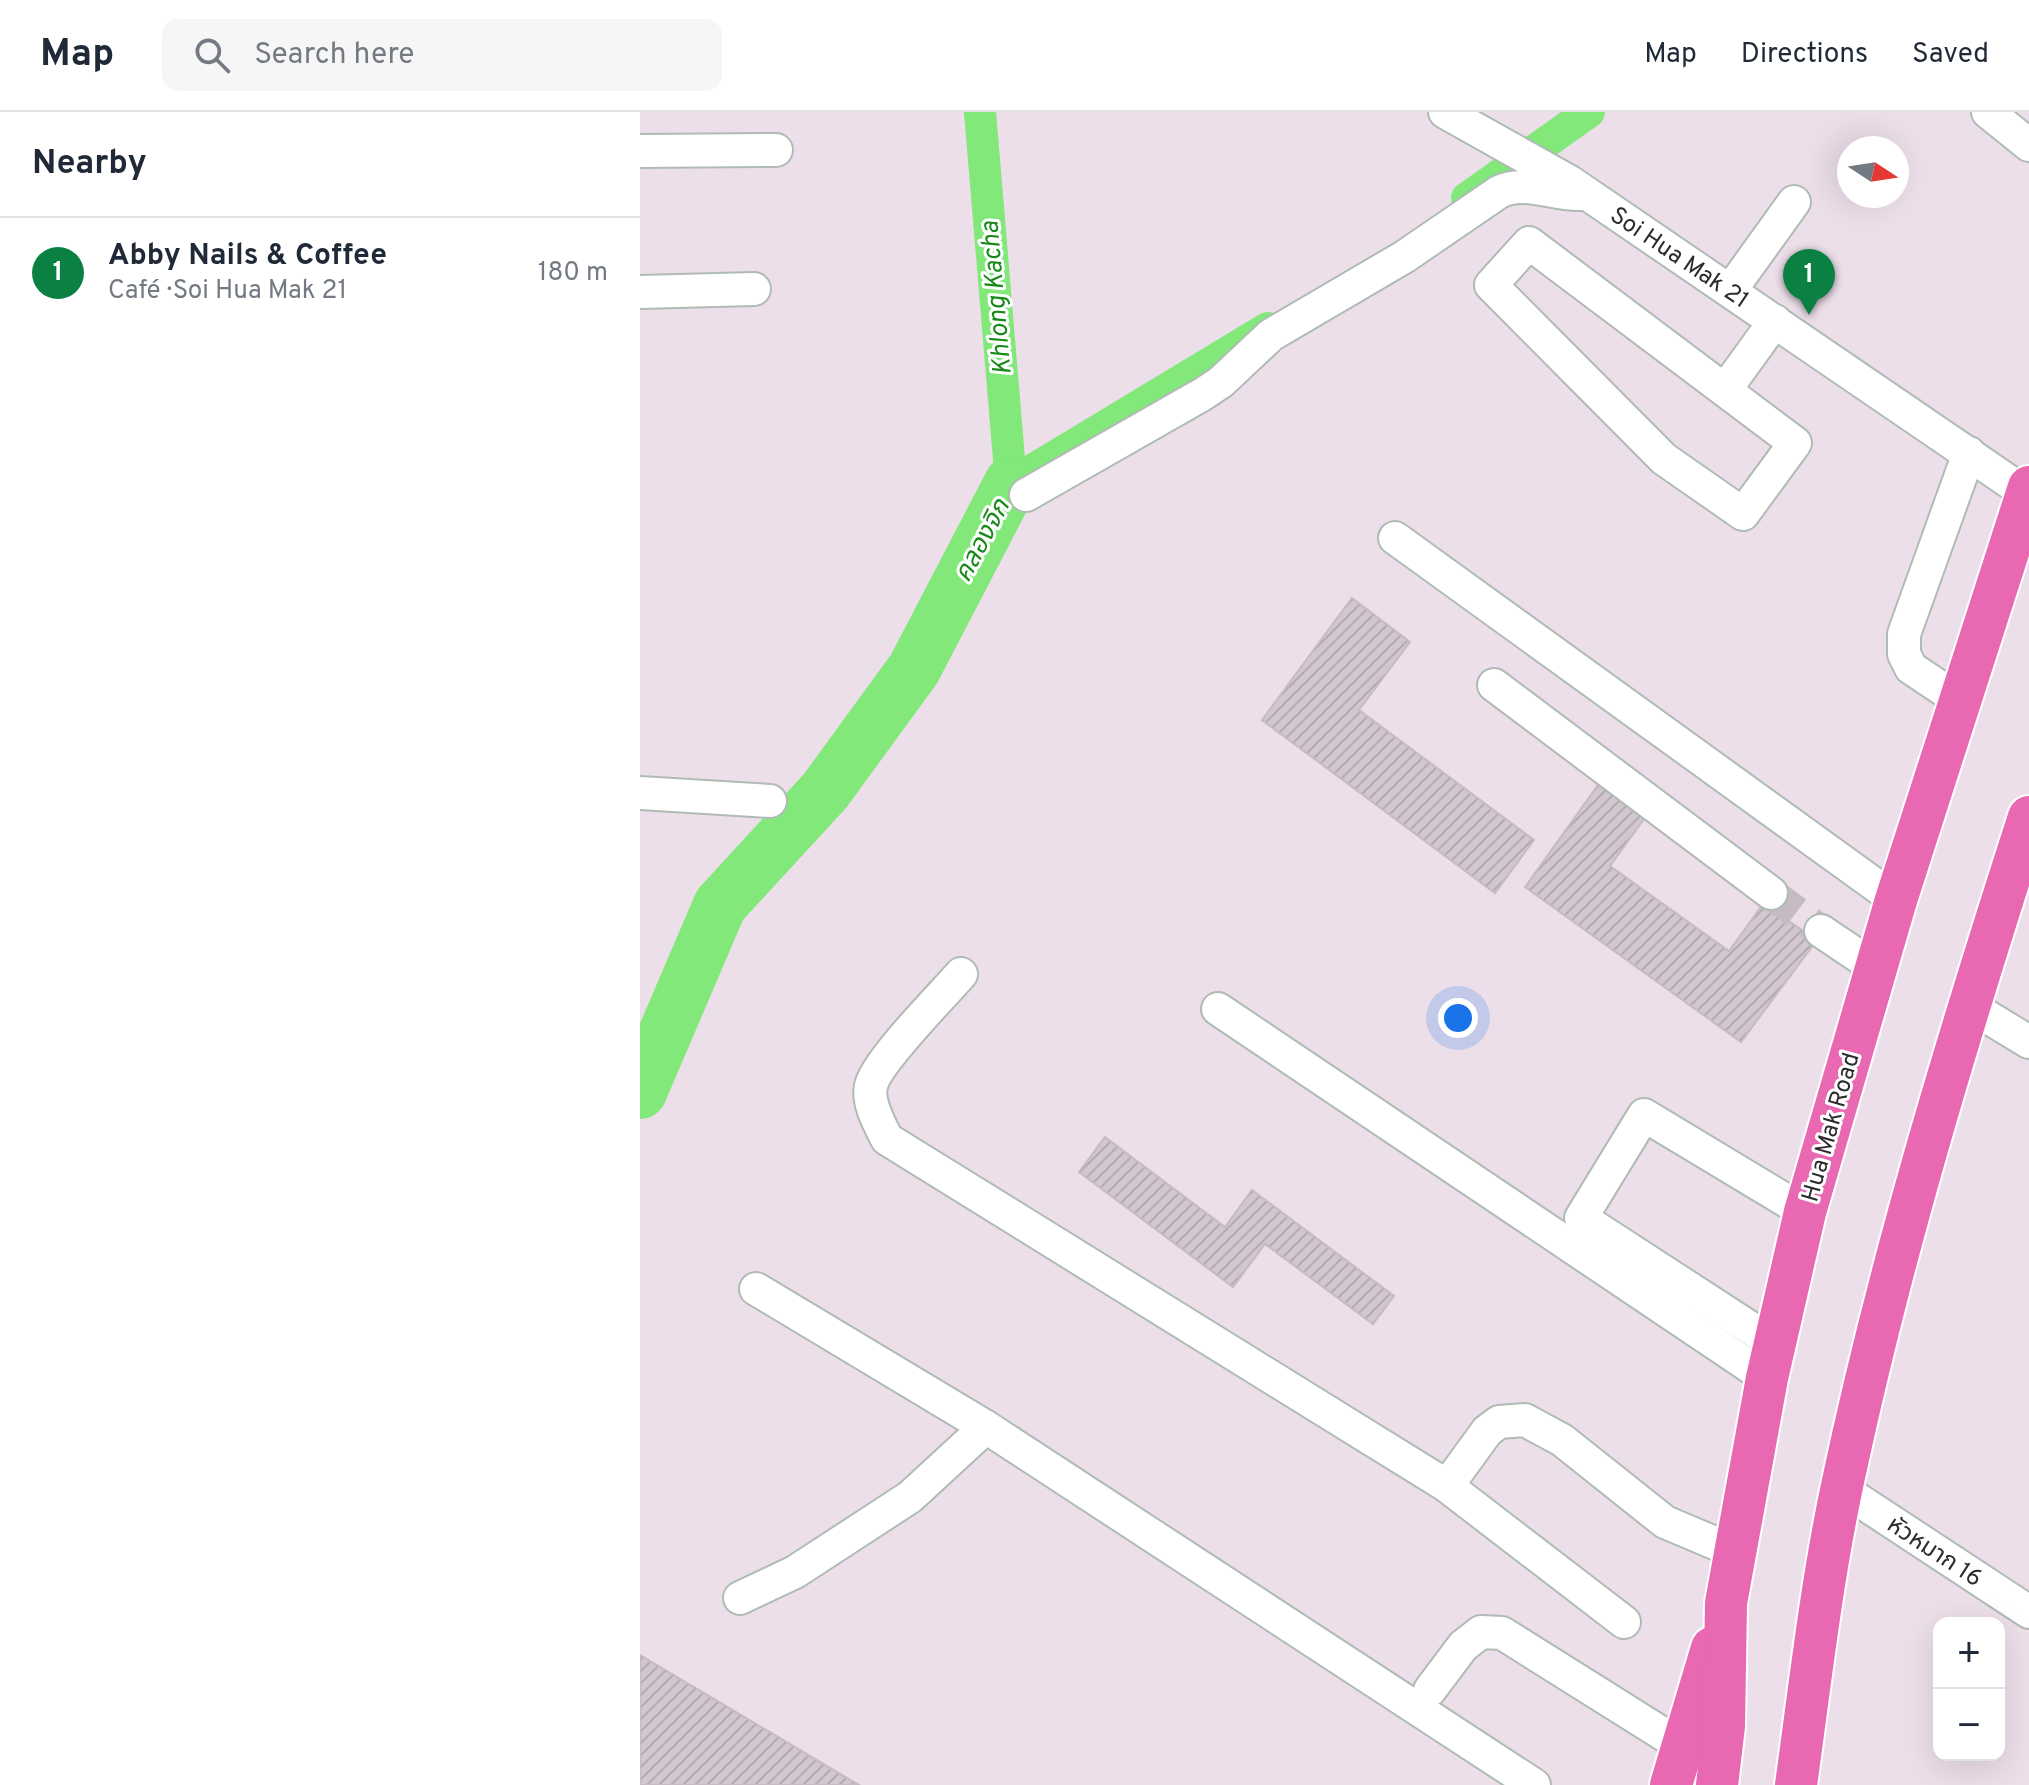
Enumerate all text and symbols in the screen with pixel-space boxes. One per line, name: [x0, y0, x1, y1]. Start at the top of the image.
search box: [162, 19, 722, 91]
text: Map: [40, 31, 114, 80]
icon: search: [190, 33, 234, 77]
text: Search here: [254, 37, 414, 74]
text: Map: [1644, 37, 1697, 73]
text: Directions: [1741, 37, 1868, 73]
text: Saved: [1912, 37, 1989, 73]
north arrow: [1837, 136, 1909, 208]
text: Nearby: [32, 143, 147, 186]
street label: Soi Hua Mak 21: [1604, 201, 1754, 316]
water label: Khlong Kacha: [974, 219, 1021, 376]
text: Abby Nails & Coffee: [108, 238, 387, 275]
pin: 1: [1783, 249, 1835, 315]
text: 1: [53, 257, 63, 290]
text: 180 m: [538, 257, 608, 290]
text: Café · Soi Hua Mak 21: [108, 275, 347, 308]
water label: คลองจิก: [948, 493, 1019, 588]
your location: [1438, 998, 1478, 1038]
street label: Hua Mak Road: [1796, 1049, 1868, 1206]
street label: หัวหมาก 16: [1881, 1511, 1987, 1595]
map controls: [1933, 1617, 2005, 1761]
button: +: [1933, 1617, 2005, 1689]
button: −: [1933, 1689, 2005, 1761]

